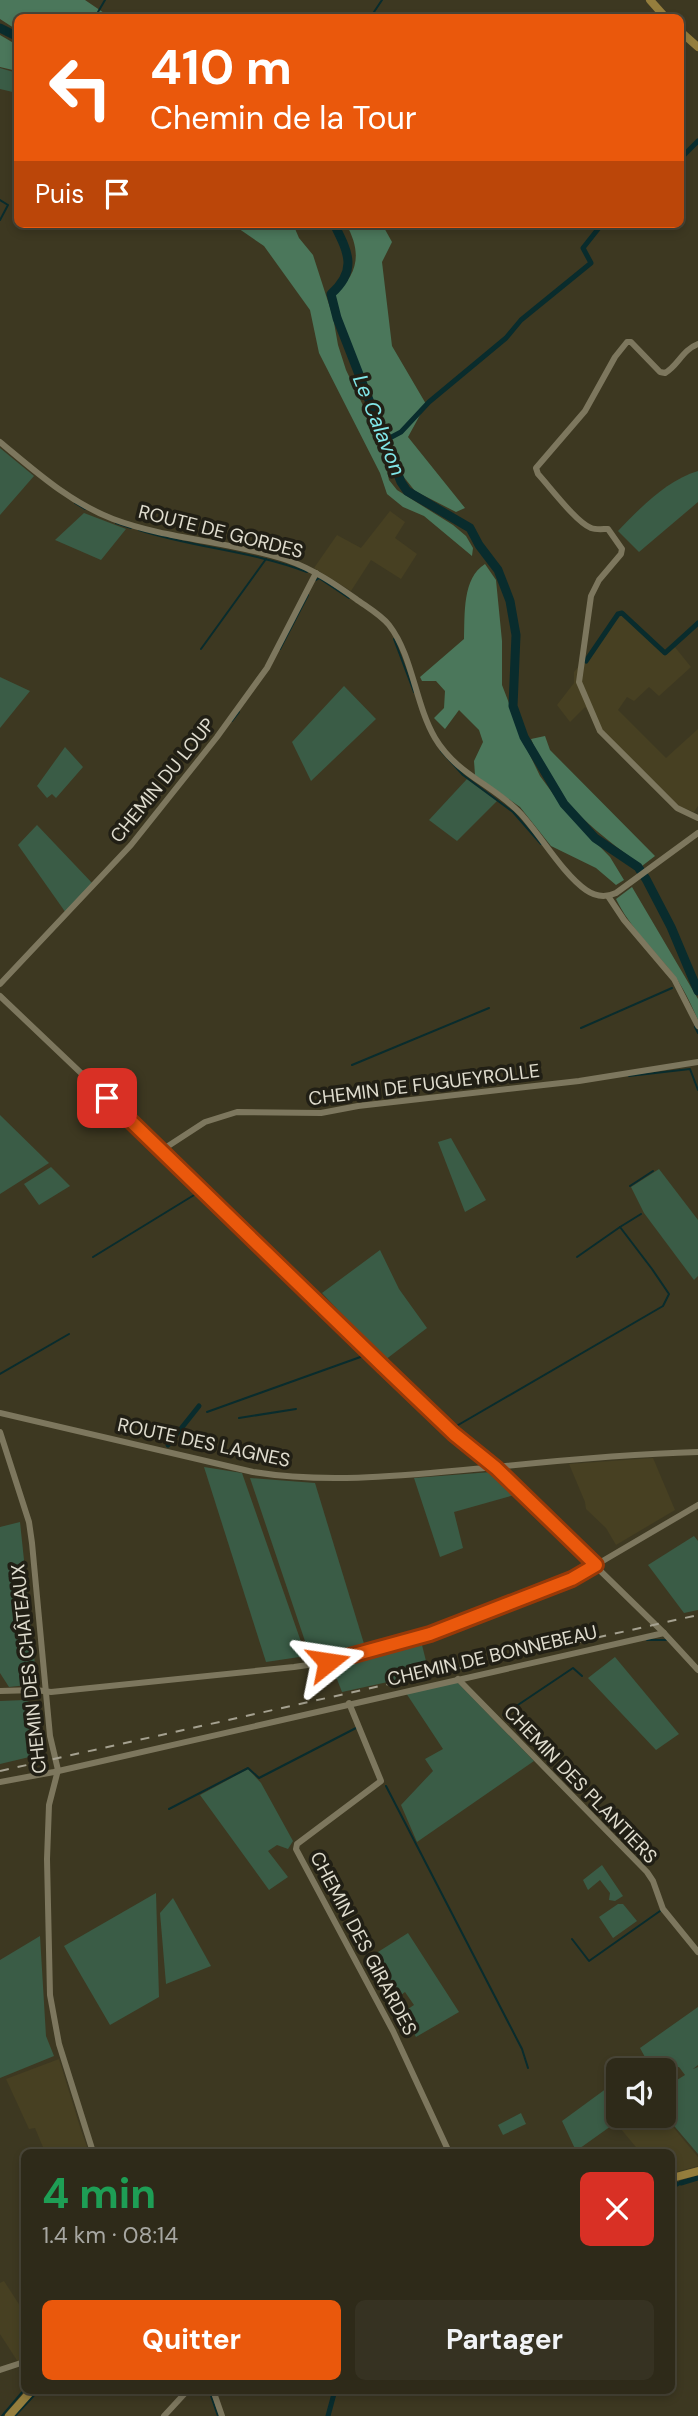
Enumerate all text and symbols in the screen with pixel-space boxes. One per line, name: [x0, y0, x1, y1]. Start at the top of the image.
text: 410 m: [150, 35, 292, 99]
icon: left: [35, 42, 126, 133]
text: Chemin de la Tour: [150, 97, 417, 139]
icon: arrive: [98, 175, 136, 213]
text: Puis: [35, 177, 84, 211]
water label: Le Calavon: [346, 370, 412, 480]
street label: ROUTE DE GORDES: [136, 499, 306, 564]
street label: CHEMIN DU LOUP: [104, 713, 220, 848]
street label: CHEMIN DE FUGUEYROLLE: [307, 1058, 541, 1111]
pin: [77, 1068, 137, 1128]
icon: arrive: [88, 1079, 126, 1117]
street label: ROUTE DES LAGNES: [115, 1412, 293, 1473]
street label: CHEMIN DES CHÂTEAUX: [5, 1563, 52, 1775]
street label: CHEMIN DE BONNEBEAU: [385, 1619, 599, 1692]
position arrow: [291, 1625, 365, 1699]
street label: CHEMIN DES PLANTIERS: [498, 1700, 663, 1869]
street label: CHEMIN DES GIRARDES: [304, 1847, 423, 2039]
map controls: [606, 2058, 676, 2128]
button: sound: [606, 2058, 676, 2128]
text: 4 min: [42, 2166, 156, 2221]
button: close: [580, 2172, 654, 2246]
text: 1.4 km · 08:14: [42, 2220, 178, 2250]
button: Quitter: [42, 2300, 341, 2380]
button: Partager: [355, 2300, 654, 2380]

